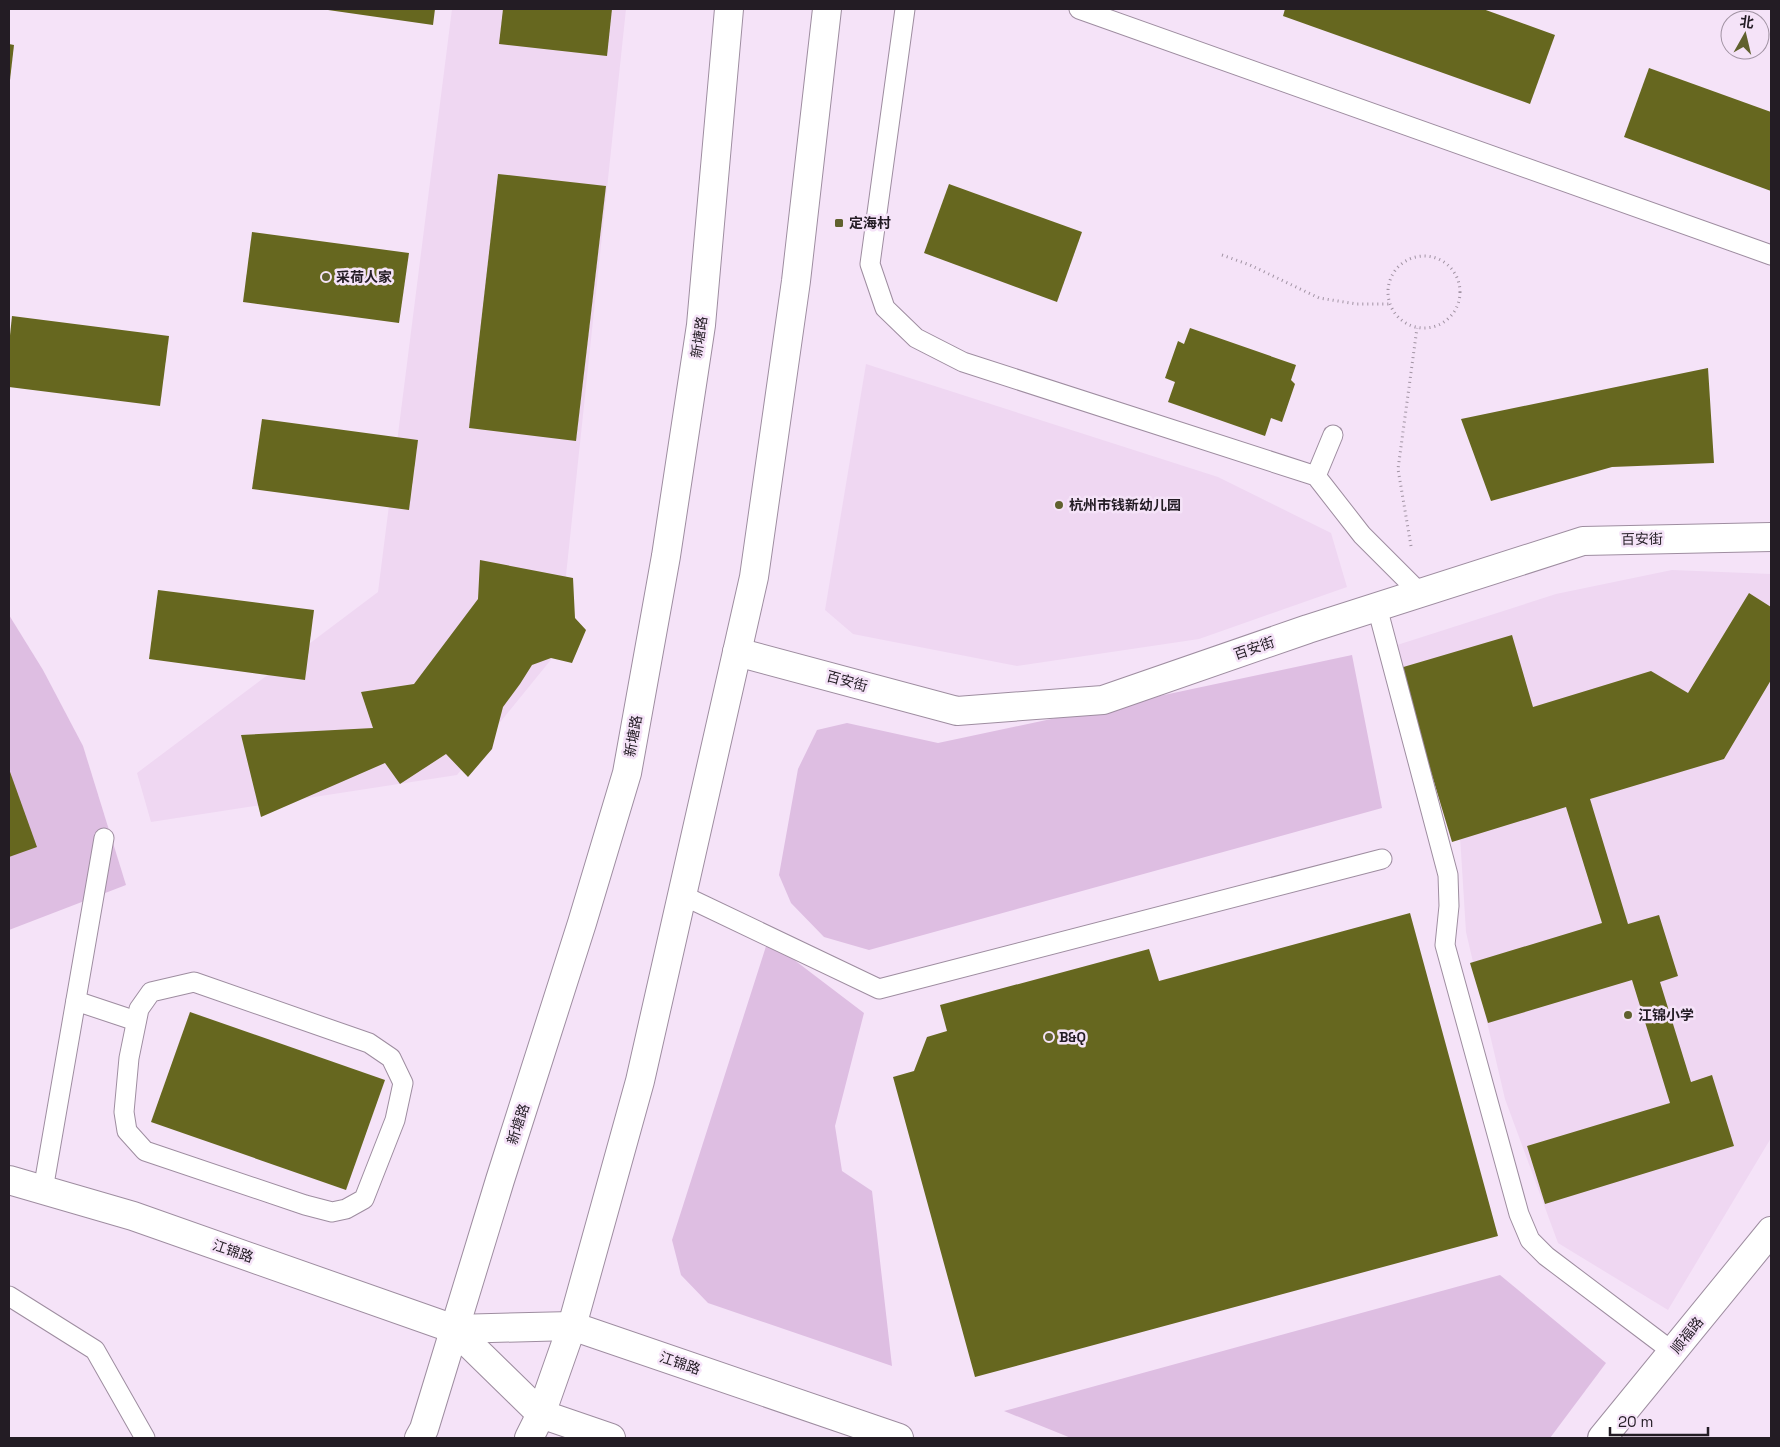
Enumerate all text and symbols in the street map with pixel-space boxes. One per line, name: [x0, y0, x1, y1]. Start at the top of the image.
north arrow: [1720, 10, 1770, 60]
text: 北: [1739, 12, 1755, 32]
place label: 定海村: [849, 214, 891, 232]
marker: 定海村: [833, 217, 845, 229]
place label: 采荷人家: [336, 268, 392, 286]
marker: 采荷人家: [320, 271, 332, 283]
street label: 新塘路: [687, 315, 711, 359]
place label: 杭州市钱新幼儿园: [1069, 496, 1181, 514]
marker: 杭州市钱新幼儿园: [1053, 499, 1065, 511]
street label: 百安街: [1621, 530, 1663, 548]
street label: 百安街: [1231, 633, 1277, 663]
street label: 百安街: [824, 667, 870, 695]
street label: 新塘路: [620, 714, 646, 758]
place label: 江锦小学: [1638, 1006, 1694, 1024]
marker: 江锦小学: [1622, 1009, 1634, 1021]
place label: B&Q: [1059, 1028, 1086, 1046]
marker: B&Q: [1043, 1031, 1055, 1043]
street label: 新塘路: [503, 1101, 533, 1147]
street label: 江锦路: [210, 1236, 256, 1266]
street label: 顺福路: [1667, 1313, 1707, 1357]
street label: 江锦路: [657, 1348, 703, 1378]
scale bar: [1610, 1404, 1708, 1436]
text: 20 m: [1618, 1412, 1653, 1431]

